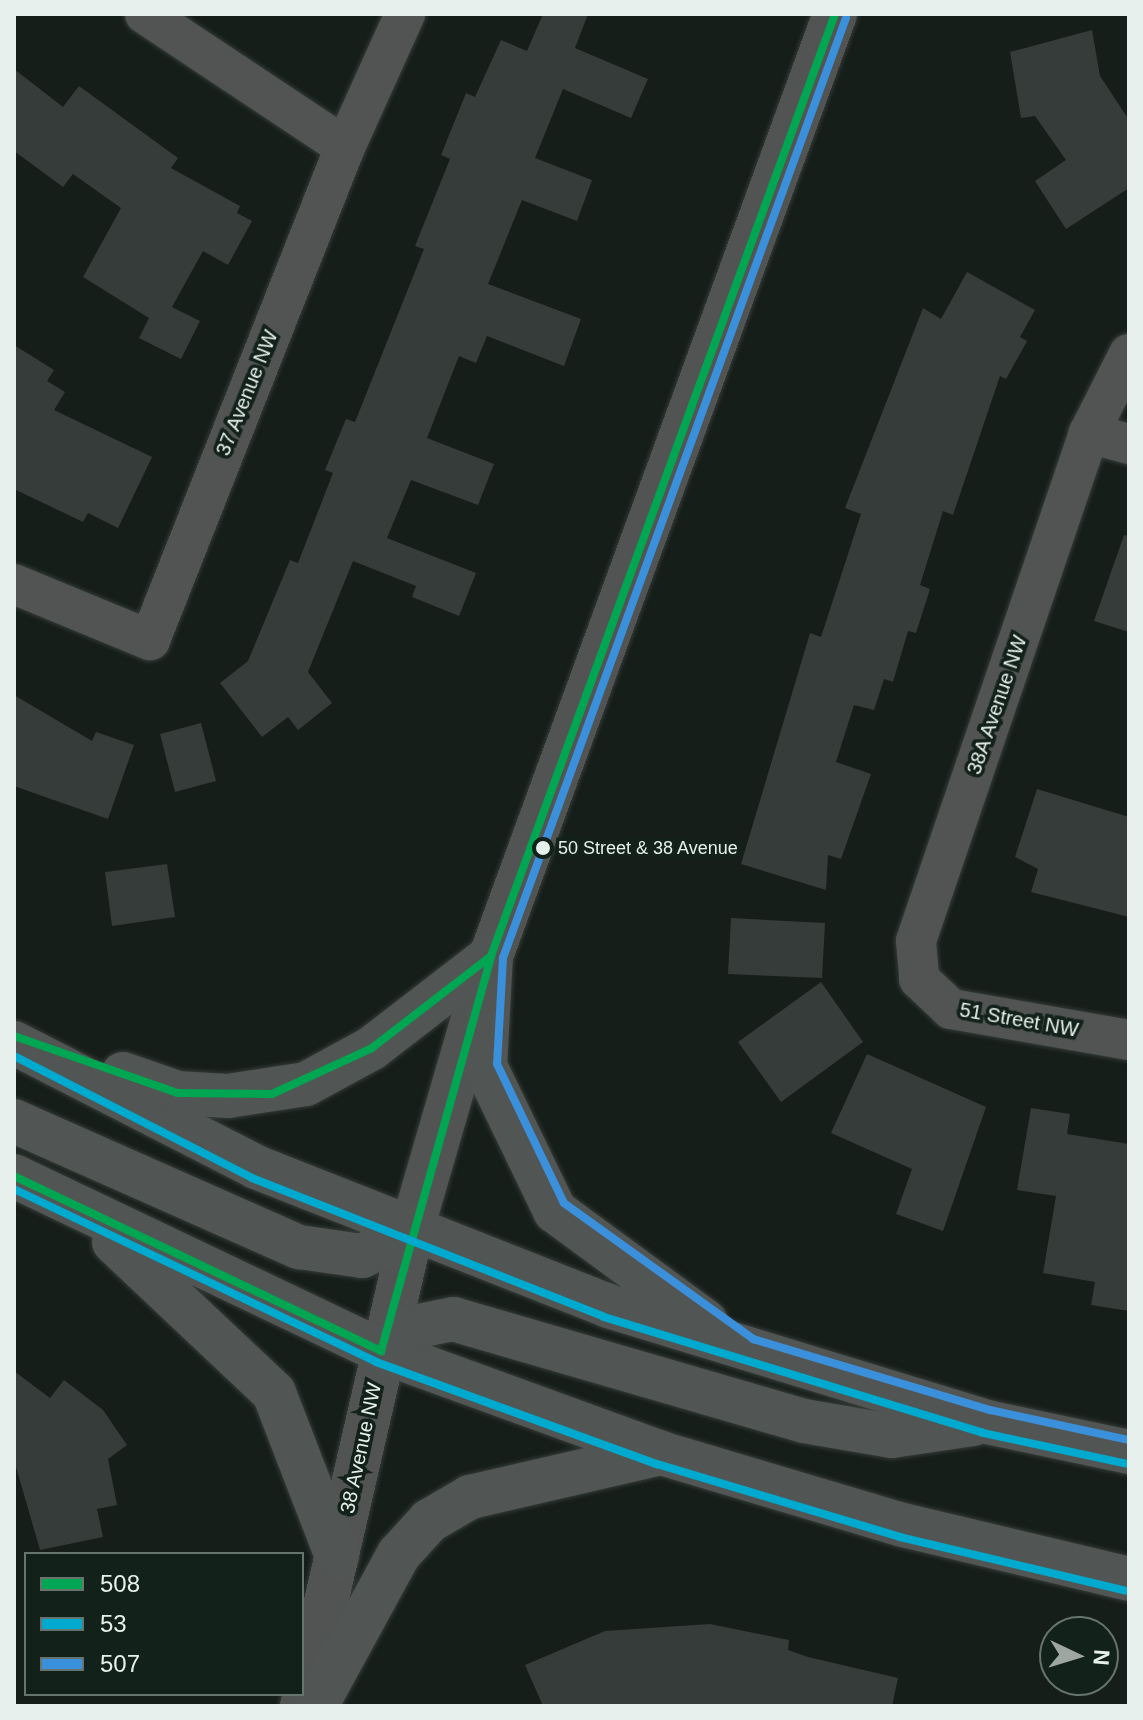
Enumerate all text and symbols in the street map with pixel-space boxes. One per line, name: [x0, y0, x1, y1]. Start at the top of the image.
street label: 37 Avenue NW: [211, 326, 283, 460]
street label: 38A Avenue NW: [962, 631, 1032, 779]
place label: 50 Street & 38 Avenue: [558, 837, 739, 859]
marker: 50 Street & 38 Avenue: [535, 840, 551, 856]
street label: 51 Street NW: [958, 998, 1080, 1042]
street label: 38 Avenue NW: [335, 1380, 387, 1516]
legend: [24, 1552, 304, 1696]
text: 508: [100, 1570, 140, 1597]
text: 53: [100, 1610, 127, 1637]
north arrow: [1039, 1616, 1119, 1696]
text: N: [1088, 1649, 1114, 1666]
text: 507: [100, 1650, 140, 1677]

